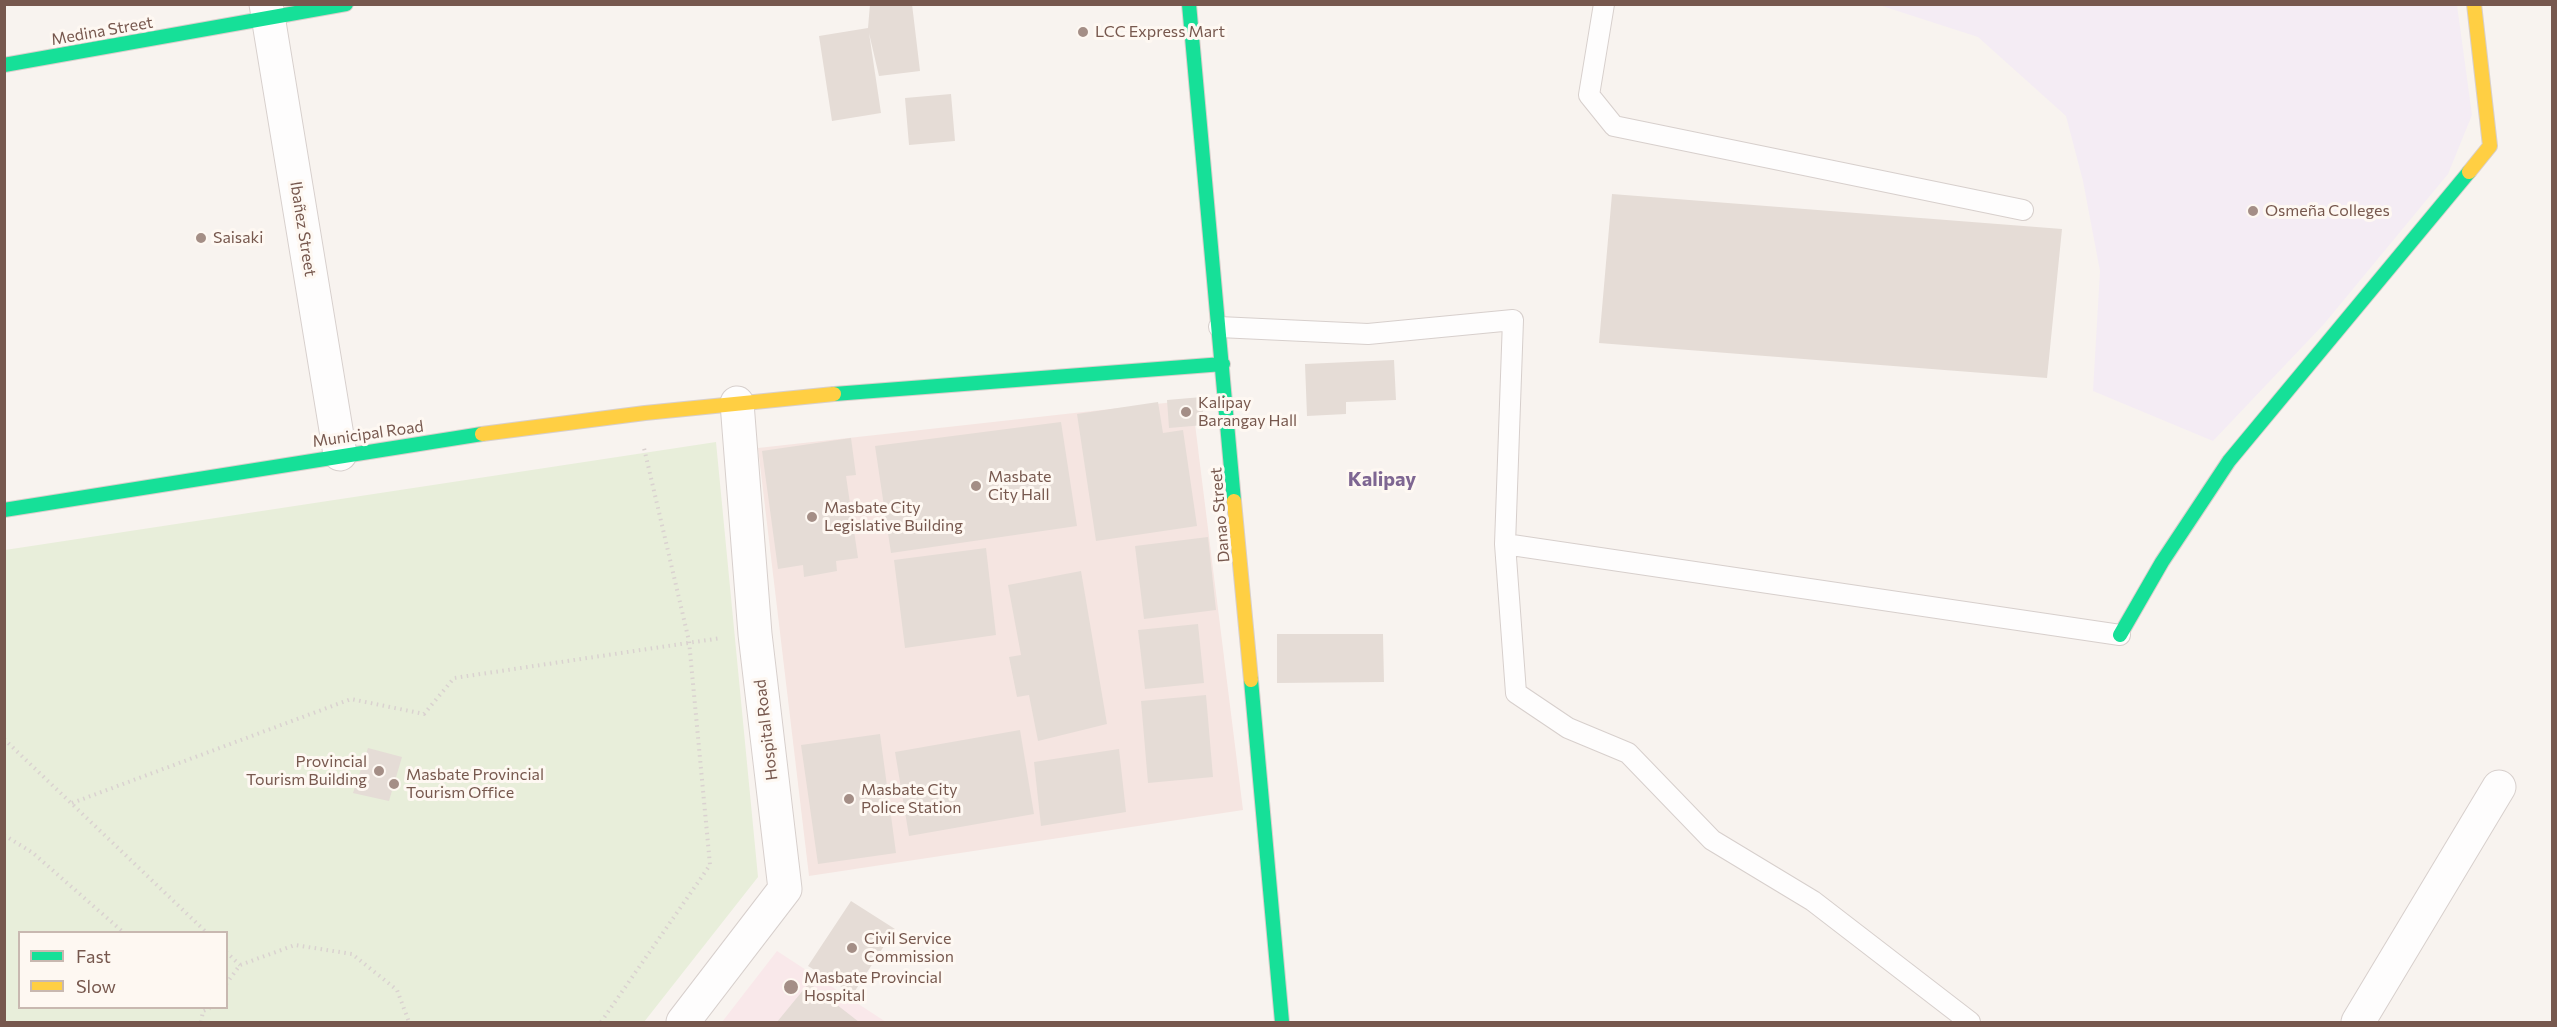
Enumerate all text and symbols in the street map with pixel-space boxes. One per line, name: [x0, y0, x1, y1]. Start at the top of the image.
street label: Medina Street: [50, 13, 154, 49]
place label: LCC Express Mart: [1095, 22, 1225, 42]
marker: LCC Express Mart: [1076, 25, 1090, 39]
street label: Ibañez Street: [286, 180, 320, 278]
place label: Osmeña Colleges: [2265, 201, 2390, 221]
marker: Osmeña Colleges: [2246, 204, 2260, 218]
place label: Saisaki: [213, 228, 263, 248]
marker: Saisaki: [194, 231, 208, 245]
place label: Kalipay Barangay Hall: [1198, 393, 1297, 431]
marker: Kalipay Barangay Hall: [1179, 405, 1193, 419]
street label: Municipal Road: [311, 417, 425, 451]
place label: Masbate City Hall: [988, 467, 1052, 505]
street label: Danao Street: [1206, 467, 1234, 563]
district label: Kalipay: [1348, 467, 1416, 491]
marker: Masbate City Hall: [969, 479, 983, 493]
place label: Masbate City Legislative Building: [824, 498, 963, 536]
marker: Masbate City Legislative Building: [805, 510, 819, 524]
street label: Hospital Road: [750, 678, 782, 782]
place label: Provincial Tourism Building: [246, 752, 367, 790]
marker: Provincial Tourism Building: [372, 764, 386, 778]
place label: Masbate Provincial Tourism Office: [406, 765, 544, 803]
marker: Masbate Provincial Tourism Office: [387, 777, 401, 791]
place label: Masbate City Police Station: [861, 780, 961, 818]
marker: Masbate City Police Station: [842, 792, 856, 806]
place label: Civil Service Commission: [864, 929, 954, 967]
legend: [18, 931, 228, 1009]
marker: Civil Service Commission: [845, 941, 859, 955]
text: Fast: [76, 945, 111, 967]
place label: Masbate Provincial Hospital: [804, 968, 942, 1006]
text: Slow: [76, 975, 116, 997]
marker: Masbate Provincial Hospital: [782, 978, 800, 996]

